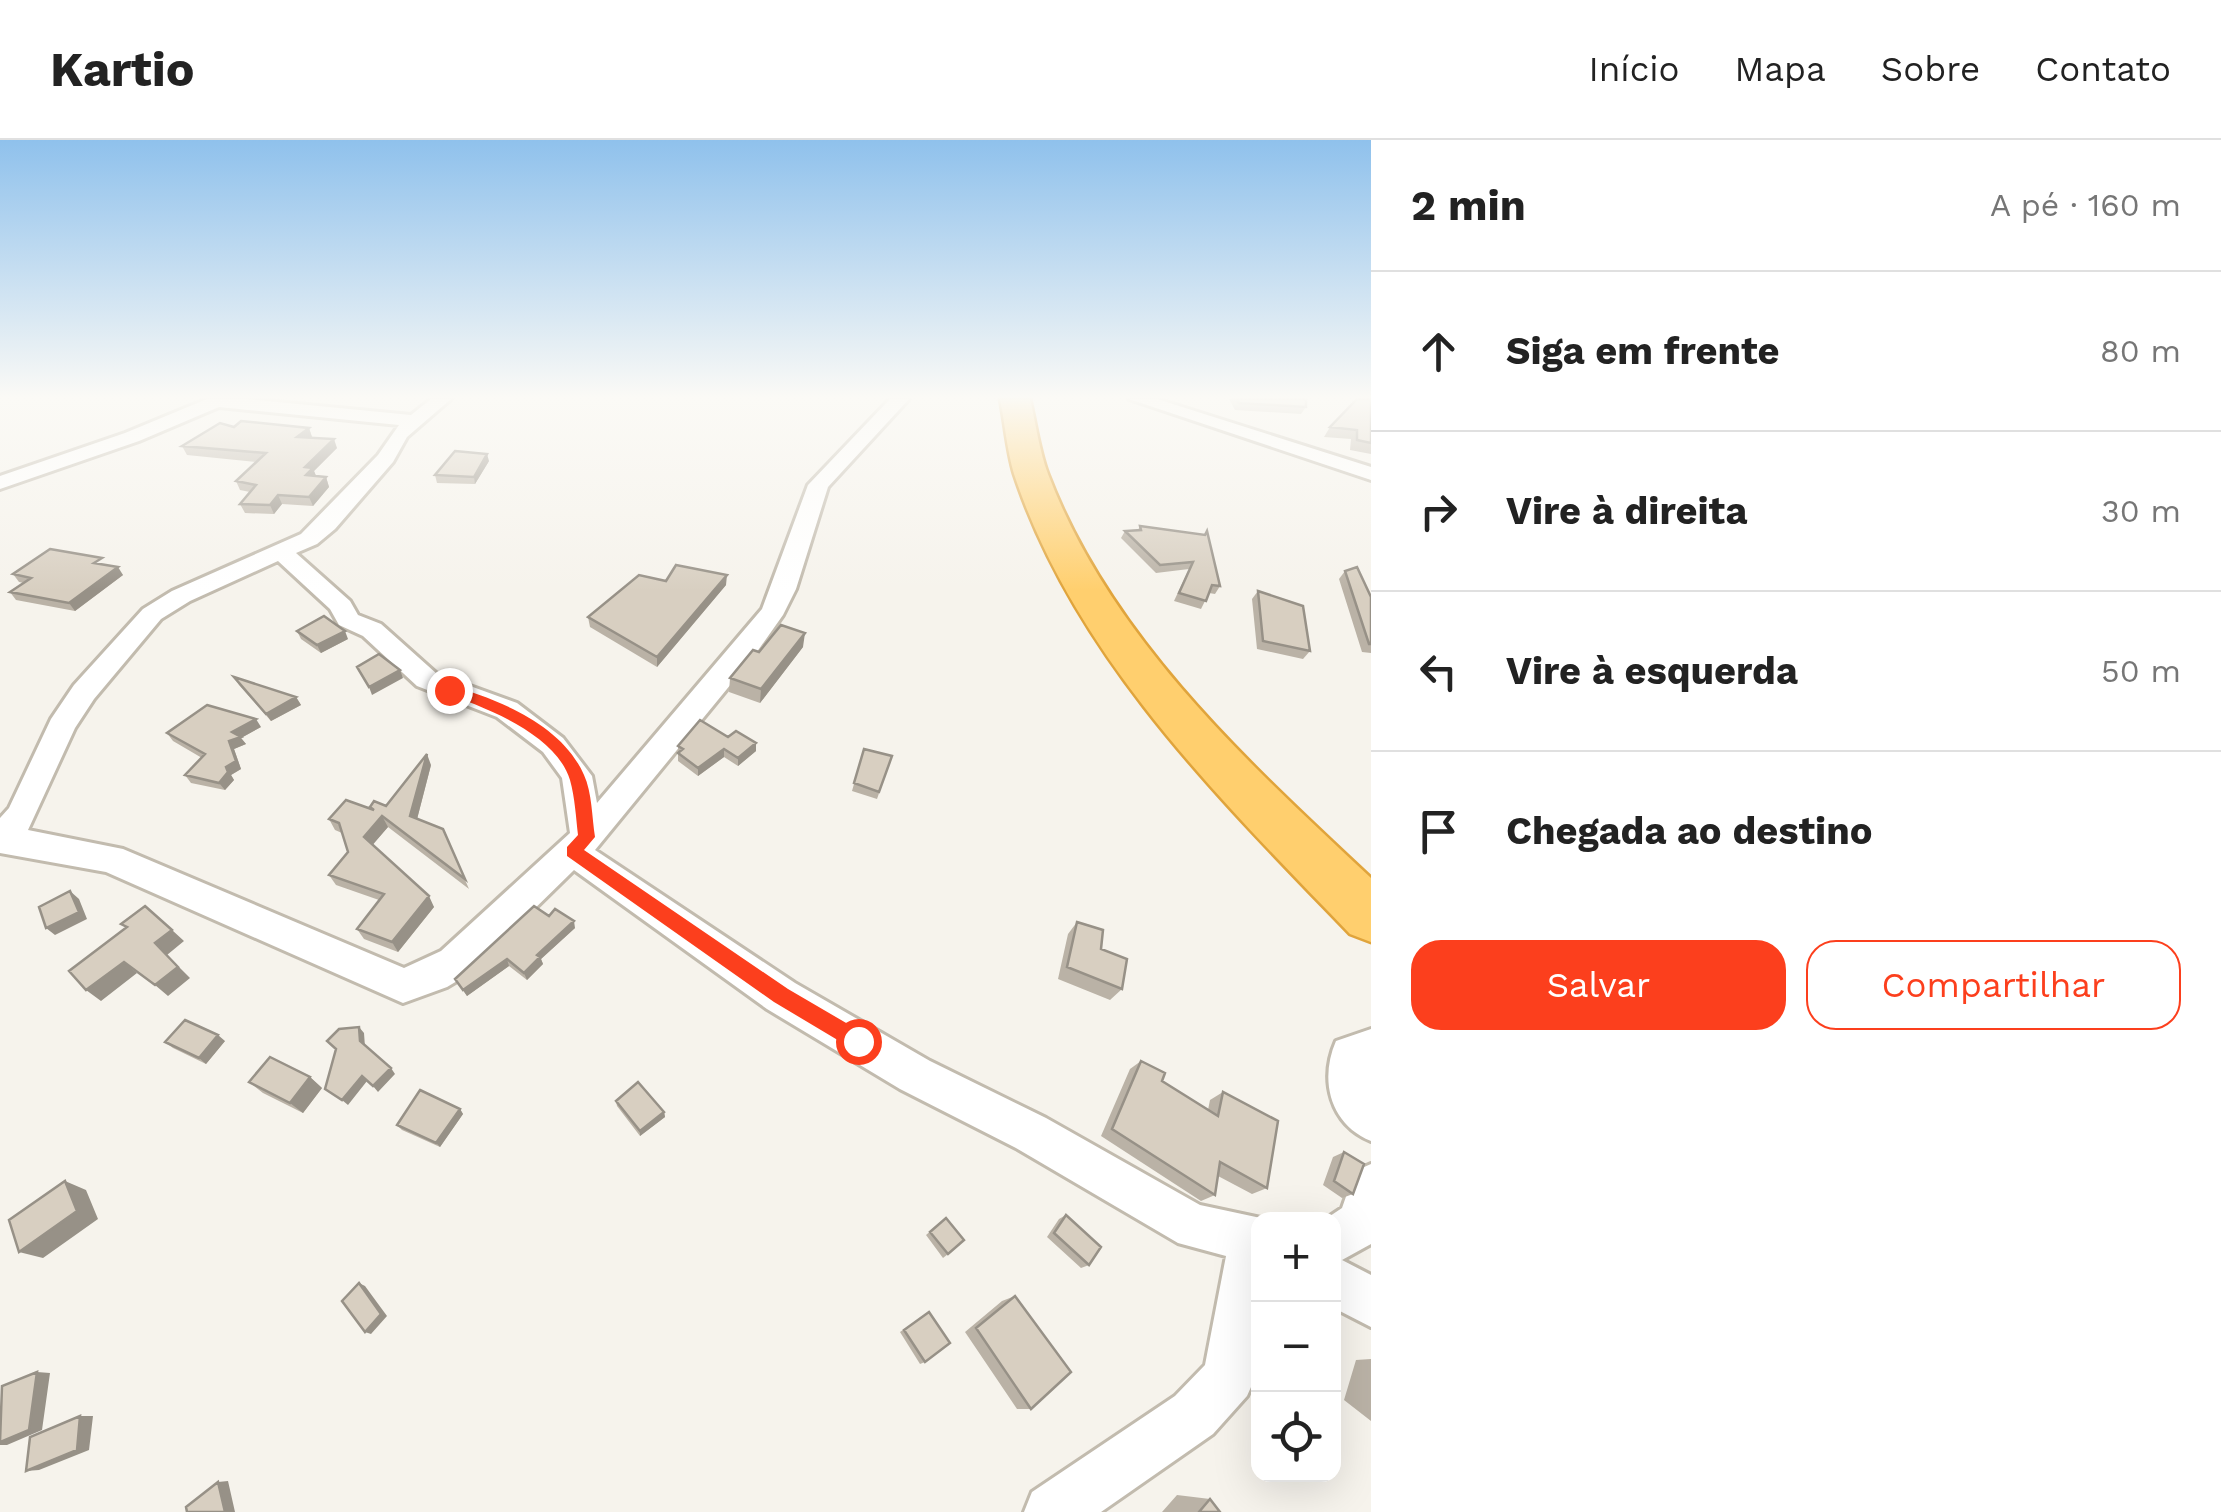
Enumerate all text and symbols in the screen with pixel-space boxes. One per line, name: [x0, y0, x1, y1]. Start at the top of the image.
text: Kartio: [50, 41, 195, 98]
text: Início: [1589, 48, 1680, 90]
text: Mapa: [1735, 48, 1826, 90]
text: Sobre: [1881, 48, 1980, 90]
text: Contato: [2035, 48, 2171, 90]
text: 2 min: [1411, 181, 1526, 230]
text: A pé · 160 m: [1990, 186, 2181, 224]
icon: ahead: [1411, 324, 1466, 379]
text: Siga em frente: [1506, 329, 1780, 373]
text: 80 m: [2100, 332, 2181, 370]
icon: right: [1411, 484, 1466, 539]
text: Vire à direita: [1506, 489, 1747, 533]
text: 30 m: [2101, 492, 2181, 530]
icon: left: [1411, 644, 1466, 699]
text: Vire à esquerda: [1506, 649, 1798, 693]
text: 50 m: [2101, 652, 2181, 690]
route end: [427, 668, 473, 714]
icon: arrive: [1411, 804, 1466, 859]
text: Chegada ao destino: [1506, 809, 1873, 853]
button: Salvar: [1411, 940, 1786, 1030]
button: Compartilhar: [1806, 940, 2181, 1030]
route start: [836, 1019, 882, 1065]
map controls: [1251, 1212, 1341, 1482]
button: +: [1251, 1212, 1341, 1302]
button: −: [1251, 1302, 1341, 1392]
button: locate: [1251, 1392, 1341, 1482]

